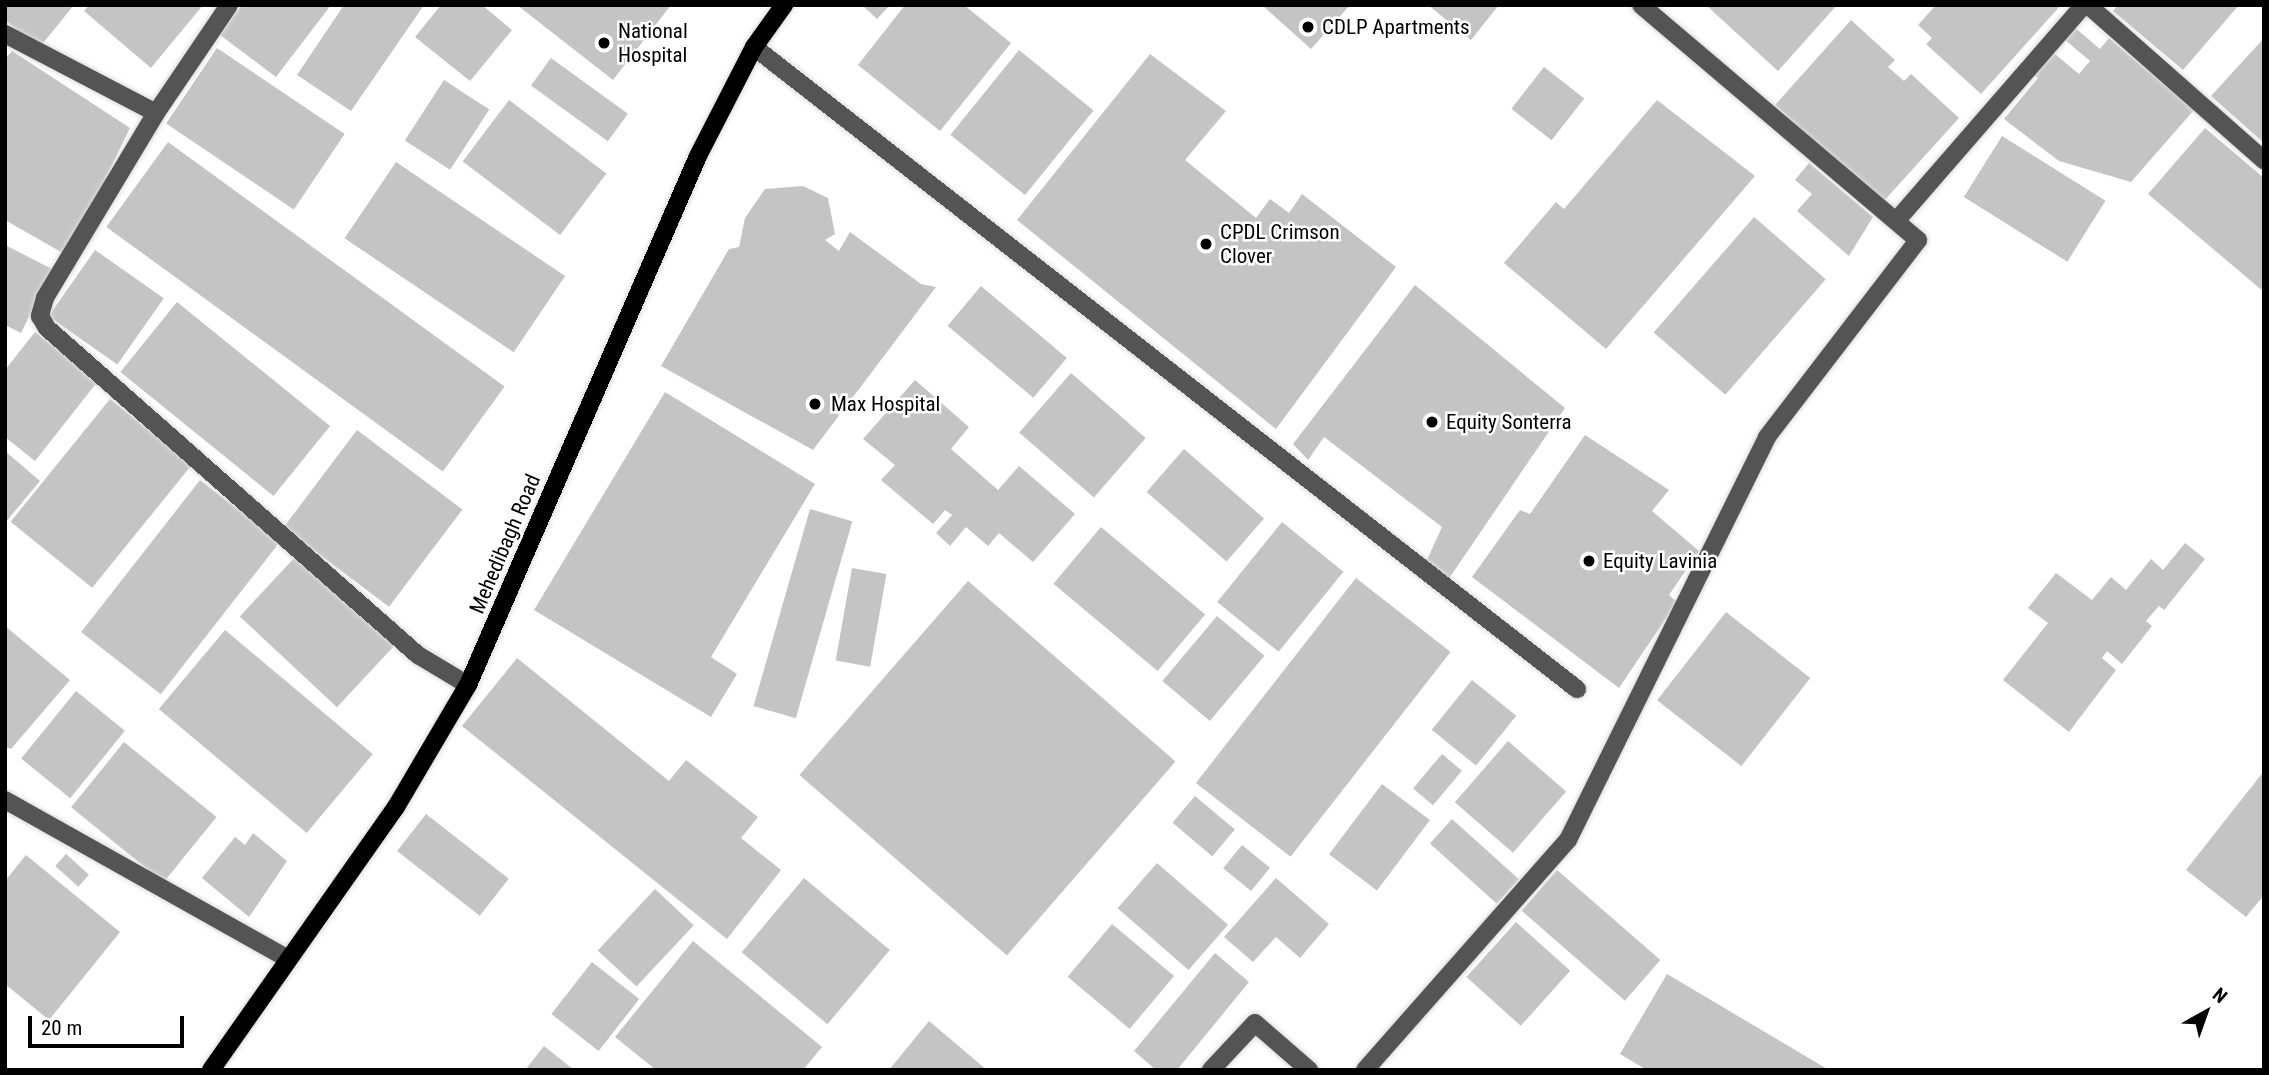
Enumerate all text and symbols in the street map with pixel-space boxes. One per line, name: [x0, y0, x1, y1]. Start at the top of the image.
place label: CDLP Apartments: [1322, 14, 1470, 40]
place label: National Hospital: [618, 18, 688, 68]
marker: CDLP Apartments: [1300, 19, 1316, 35]
marker: National Hospital: [596, 35, 612, 51]
place label: CPDL Crimson Clover: [1220, 219, 1340, 269]
marker: CPDL Crimson Clover: [1198, 236, 1214, 252]
place label: Max Hospital: [831, 391, 940, 417]
marker: Max Hospital: [805, 394, 825, 414]
place label: Equity Sonterra: [1446, 409, 1572, 435]
marker: Equity Sonterra: [1424, 414, 1440, 430]
street label: Mehedibagh Road: [464, 471, 546, 617]
place label: Equity Lavinia: [1603, 548, 1717, 574]
marker: Equity Lavinia: [1581, 553, 1597, 569]
north arrow: [2171, 977, 2241, 1047]
text: N: [2208, 983, 2232, 1008]
scale bar: [32, 1002, 187, 1046]
text: 20 m: [41, 1016, 82, 1040]

